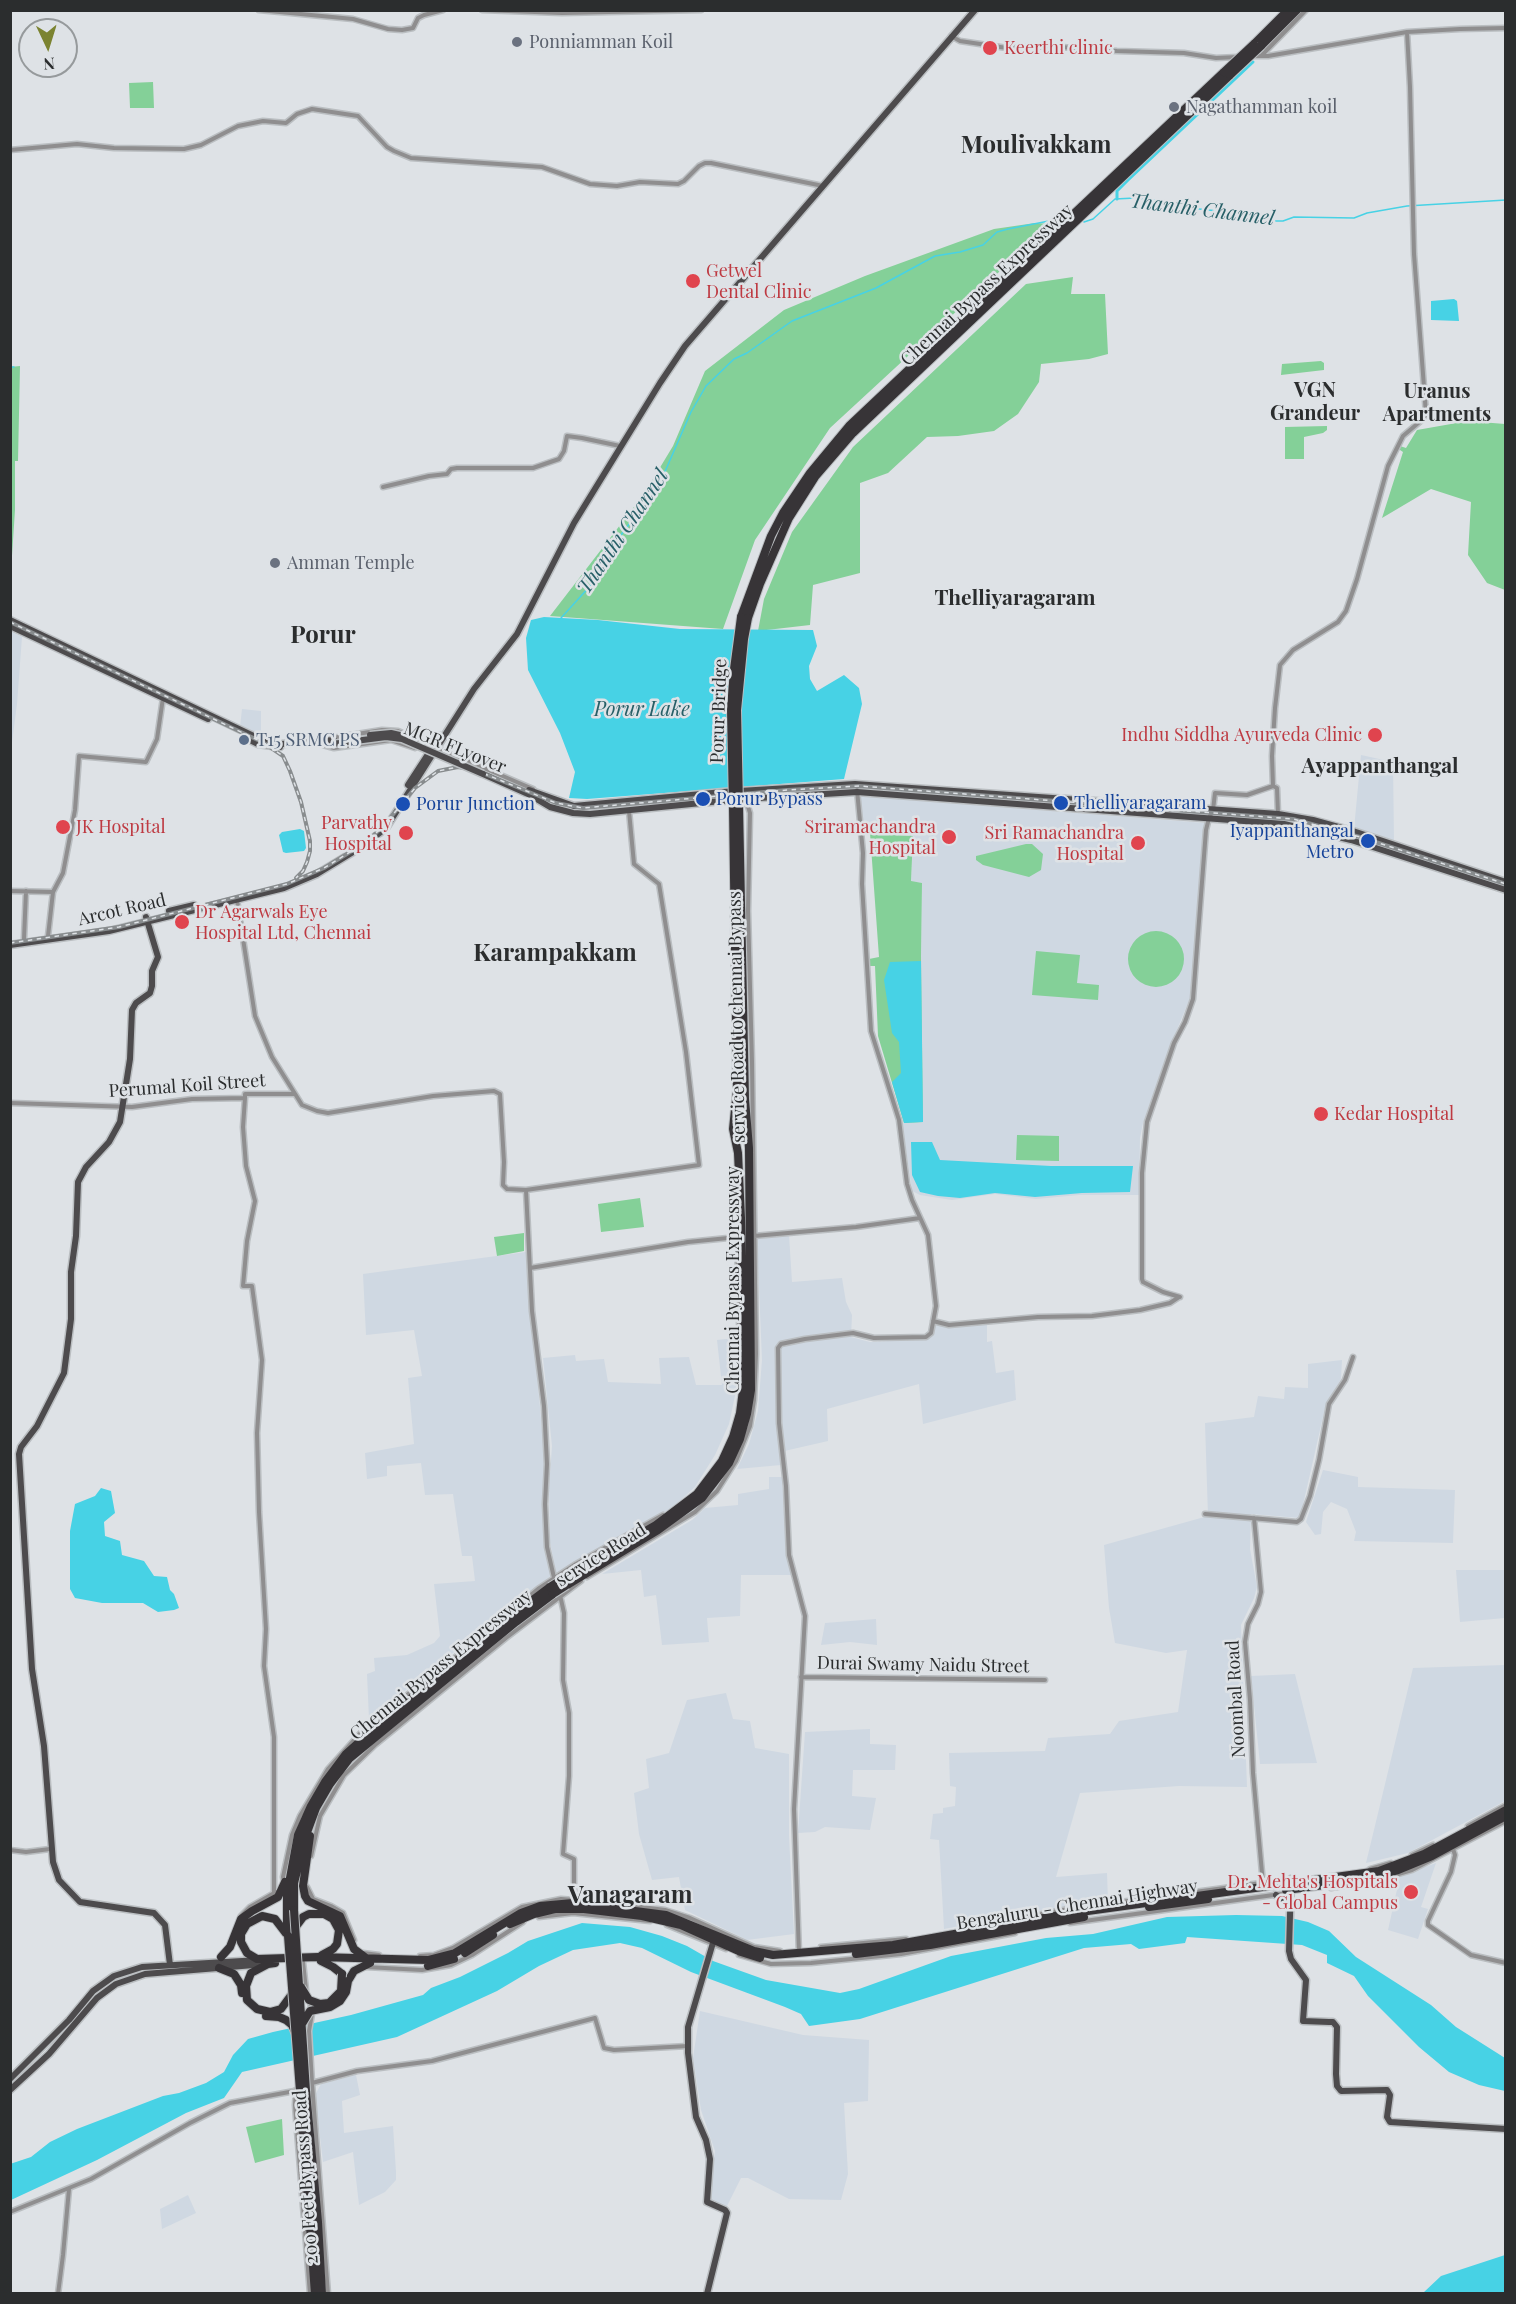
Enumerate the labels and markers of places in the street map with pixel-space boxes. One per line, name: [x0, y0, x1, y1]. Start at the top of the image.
place label: Ponniamman Koil: [529, 31, 673, 53]
marker: Ponniamman Koil: [510, 35, 524, 49]
place label: Keerthi clinic: [1004, 37, 1113, 59]
marker: Keerthi clinic: [981, 39, 999, 57]
place label: Nagathamman koil: [1186, 96, 1337, 118]
marker: Nagathamman koil: [1167, 100, 1181, 114]
place label: Getwel Dental Clinic: [706, 260, 811, 302]
marker: Getwel Dental Clinic: [684, 272, 702, 290]
place label: Amman Temple: [287, 552, 415, 574]
marker: Amman Temple: [268, 556, 282, 570]
place label: Indhu Siddha Ayurveda Clinic: [1121, 724, 1362, 746]
marker: Indhu Siddha Ayurveda Clinic: [1366, 726, 1384, 744]
place label: T15 SRMC PS: [256, 729, 360, 751]
marker: T15 SRMC PS: [237, 733, 251, 747]
place label: Porur Bypass: [716, 788, 823, 810]
marker: Porur Bypass: [694, 790, 712, 808]
place label: Thelliyaragaram: [1074, 792, 1206, 814]
place label: Porur Junction: [416, 793, 535, 815]
marker: Thelliyaragaram: [1052, 794, 1070, 812]
marker: Porur Junction: [394, 795, 412, 813]
place label: Parvathy Hospital: [321, 812, 392, 854]
place label: JK Hospital: [76, 816, 166, 838]
place label: Sriramachandra Hospital: [805, 816, 936, 858]
marker: JK Hospital: [54, 818, 72, 836]
place label: Iyappanthangal Metro: [1230, 820, 1354, 862]
place label: Sri Ramachandra Hospital: [984, 822, 1124, 864]
marker: Parvathy Hospital: [397, 824, 415, 842]
marker: Sriramachandra Hospital: [940, 828, 958, 846]
marker: Iyappanthangal Metro: [1359, 832, 1377, 850]
marker: Sri Ramachandra Hospital: [1129, 834, 1147, 852]
place label: Dr Agarwals Eye Hospital Ltd, Chennai: [195, 901, 371, 944]
marker: Dr Agarwals Eye Hospital Ltd, Chennai: [173, 913, 191, 931]
place label: Kedar Hospital: [1334, 1103, 1454, 1125]
marker: Kedar Hospital: [1312, 1105, 1330, 1123]
place label: Dr. Mehta's Hospitals - Global Campus: [1227, 1871, 1398, 1914]
marker: Dr. Mehta's Hospitals - Global Campus: [1402, 1883, 1420, 1901]

